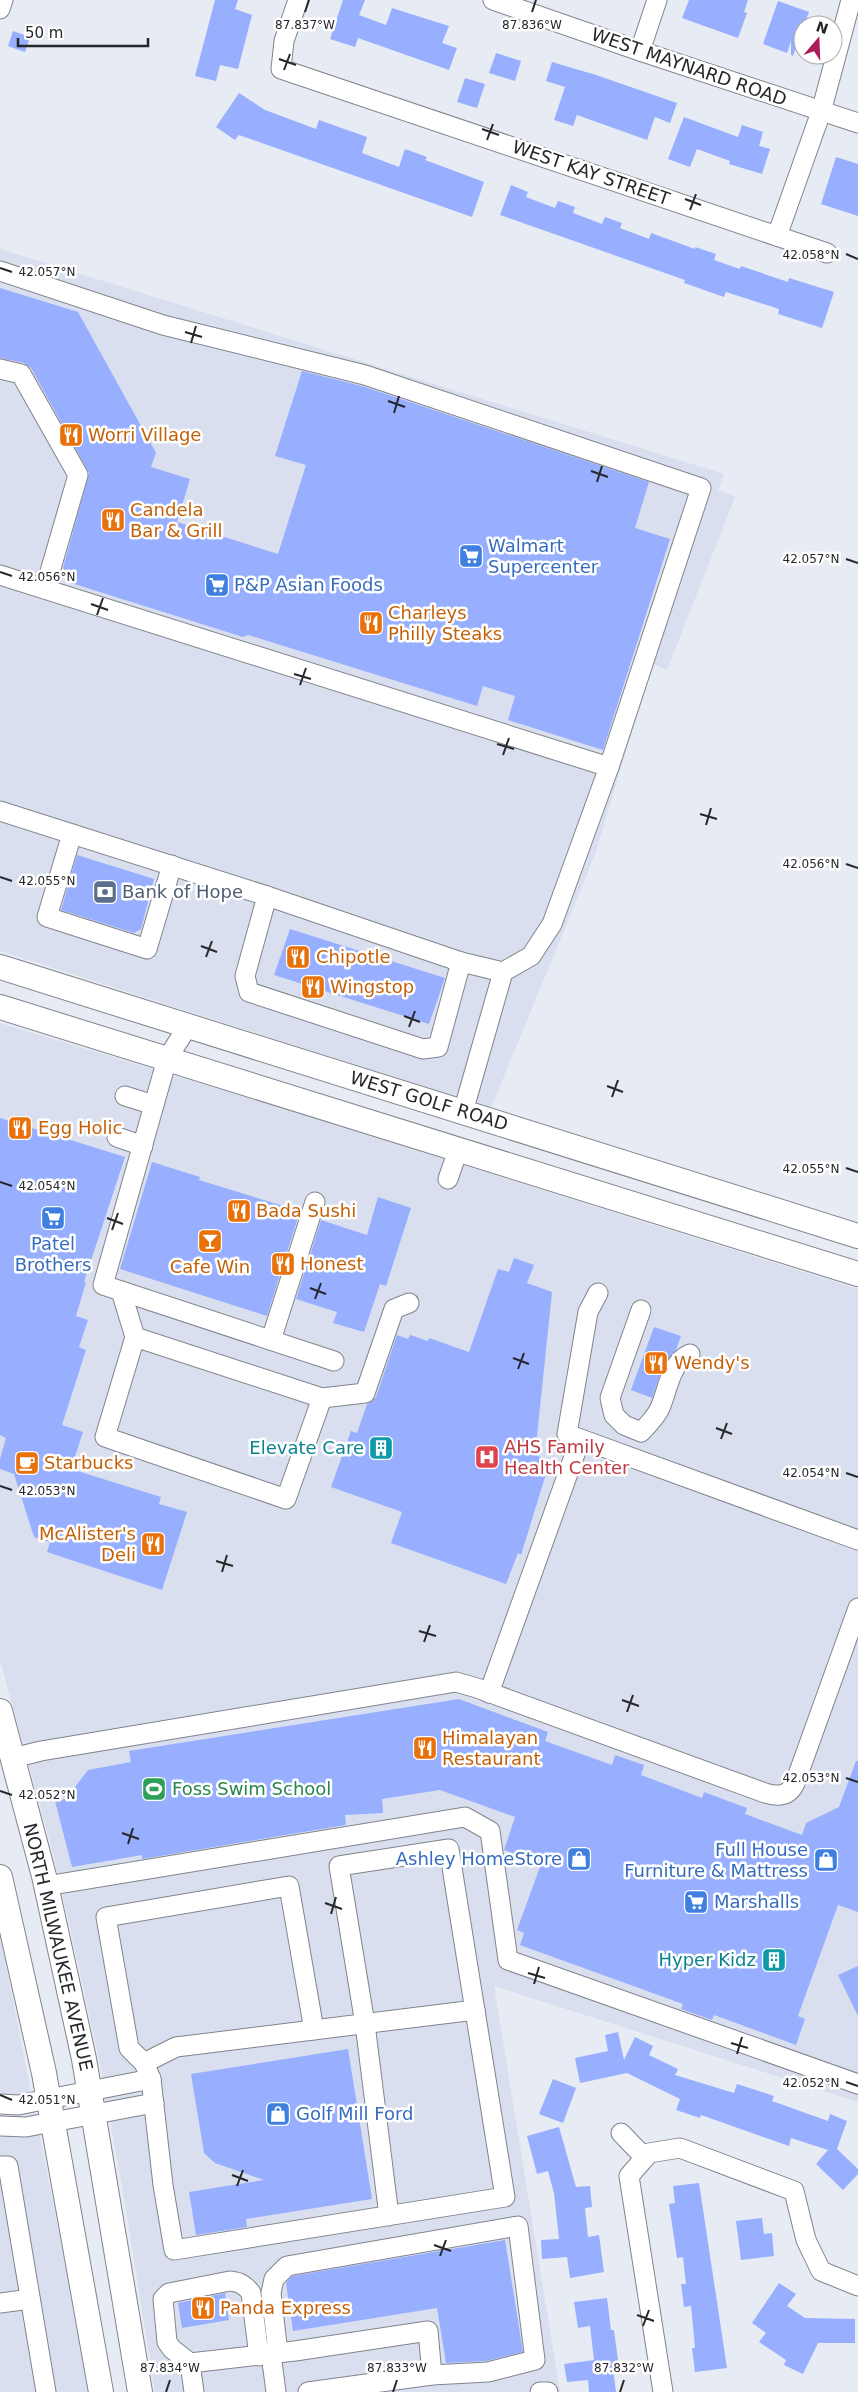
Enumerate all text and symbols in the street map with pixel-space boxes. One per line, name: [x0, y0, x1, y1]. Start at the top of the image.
scale bar: [18, 15, 148, 47]
north arrow: [793, 15, 843, 65]
text: 87.837°W: [275, 18, 335, 32]
text: 87.836°W: [502, 18, 562, 32]
text: N: [814, 18, 830, 37]
street label: WEST MAYNARD ROAD: [589, 23, 790, 110]
text: 50 m: [25, 24, 63, 42]
street label: WEST KAY STREET: [510, 136, 674, 210]
text: 42.058°N: [783, 248, 839, 262]
text: 42.057°N: [19, 265, 75, 279]
restaurant icon: Worri Village: [58, 422, 84, 448]
place label: Worri Village: [88, 424, 201, 445]
place label: Candela Bar & Grill: [130, 499, 223, 541]
restaurant icon: Candela Bar & Grill: [100, 507, 126, 533]
place label: Walmart Supercenter: [488, 535, 599, 577]
supermarket icon: Walmart Supercenter: [458, 543, 484, 569]
text: 42.057°N: [783, 552, 839, 566]
text: 42.056°N: [19, 570, 75, 584]
supermarket icon: P&P Asian Foods: [204, 572, 230, 598]
place label: P&P Asian Foods: [234, 574, 383, 595]
place label: Charleys Philly Steaks: [388, 602, 502, 644]
restaurant icon: Charleys Philly Steaks: [358, 610, 384, 636]
text: 42.056°N: [783, 857, 839, 871]
text: 42.055°N: [19, 874, 75, 888]
bank icon: Bank of Hope: [92, 879, 118, 905]
place label: Bank of Hope: [122, 881, 243, 902]
restaurant icon: Chipotle: [285, 944, 311, 970]
place label: Chipotle: [316, 946, 391, 967]
restaurant icon: Wingstop: [300, 974, 326, 1000]
place label: Wingstop: [330, 976, 414, 997]
street label: WEST GOLF ROAD: [348, 1066, 511, 1135]
restaurant icon: Egg Holic: [7, 1115, 33, 1141]
place label: Egg Holic: [38, 1117, 122, 1138]
text: 42.055°N: [783, 1162, 839, 1176]
text: 42.054°N: [19, 1179, 75, 1193]
restaurant icon: Bada Sushi: [226, 1198, 252, 1224]
place label: Bada Sushi: [256, 1200, 356, 1221]
supermarket icon: Patel Brothers: [40, 1205, 66, 1231]
bar icon: Cafe Win: [197, 1228, 223, 1254]
place label: Patel Brothers: [15, 1233, 91, 1275]
restaurant icon: Honest: [270, 1251, 296, 1277]
place label: Honest: [300, 1253, 363, 1274]
place label: Cafe Win: [170, 1256, 250, 1277]
restaurant icon: Wendy's: [643, 1350, 669, 1376]
place label: Wendy's: [674, 1352, 750, 1373]
building icon: Elevate Care: [368, 1435, 394, 1461]
place label: AHS Family Health Center: [504, 1436, 630, 1478]
place label: Elevate Care: [249, 1437, 364, 1458]
hospital icon: AHS Family Health Center: [474, 1444, 500, 1470]
cafe icon: Starbucks: [14, 1450, 40, 1476]
place label: Starbucks: [44, 1452, 133, 1473]
text: 42.054°N: [783, 1466, 839, 1480]
text: 42.053°N: [19, 1484, 75, 1498]
place label: McAlister's Deli: [39, 1523, 136, 1565]
restaurant icon: McAlister's Deli: [140, 1531, 166, 1557]
place label: Himalayan Restaurant: [442, 1727, 541, 1769]
restaurant icon: Himalayan Restaurant: [412, 1735, 438, 1761]
text: 42.053°N: [783, 1771, 839, 1785]
sports icon: Foss Swim School: [141, 1776, 167, 1802]
place label: Foss Swim School: [172, 1778, 331, 1799]
text: 42.052°N: [19, 1788, 75, 1802]
street label: NORTH MILWAUKEE AVENUE: [20, 1821, 97, 2073]
place label: Full House Furniture & Mattress: [624, 1839, 808, 1881]
shop icon: Ashley HomeStore: [566, 1846, 592, 1872]
shop icon: Full House Furniture & Mattress: [813, 1847, 839, 1873]
place label: Ashley HomeStore: [396, 1848, 562, 1869]
supermarket icon: Marshalls: [683, 1889, 709, 1915]
place label: Marshalls: [714, 1891, 799, 1912]
building icon: Hyper Kidz: [761, 1947, 787, 1973]
place label: Hyper Kidz: [659, 1949, 756, 1970]
text: 42.052°N: [783, 2076, 839, 2090]
text: 42.051°N: [19, 2093, 75, 2107]
shop icon: Golf Mill Ford: [265, 2101, 291, 2127]
place label: Golf Mill Ford: [296, 2103, 414, 2124]
restaurant icon: Panda Express: [190, 2295, 216, 2321]
place label: Panda Express: [220, 2297, 351, 2318]
text: 87.834°W: [140, 2361, 200, 2375]
text: 87.833°W: [367, 2361, 427, 2375]
text: 87.832°W: [594, 2361, 654, 2375]

